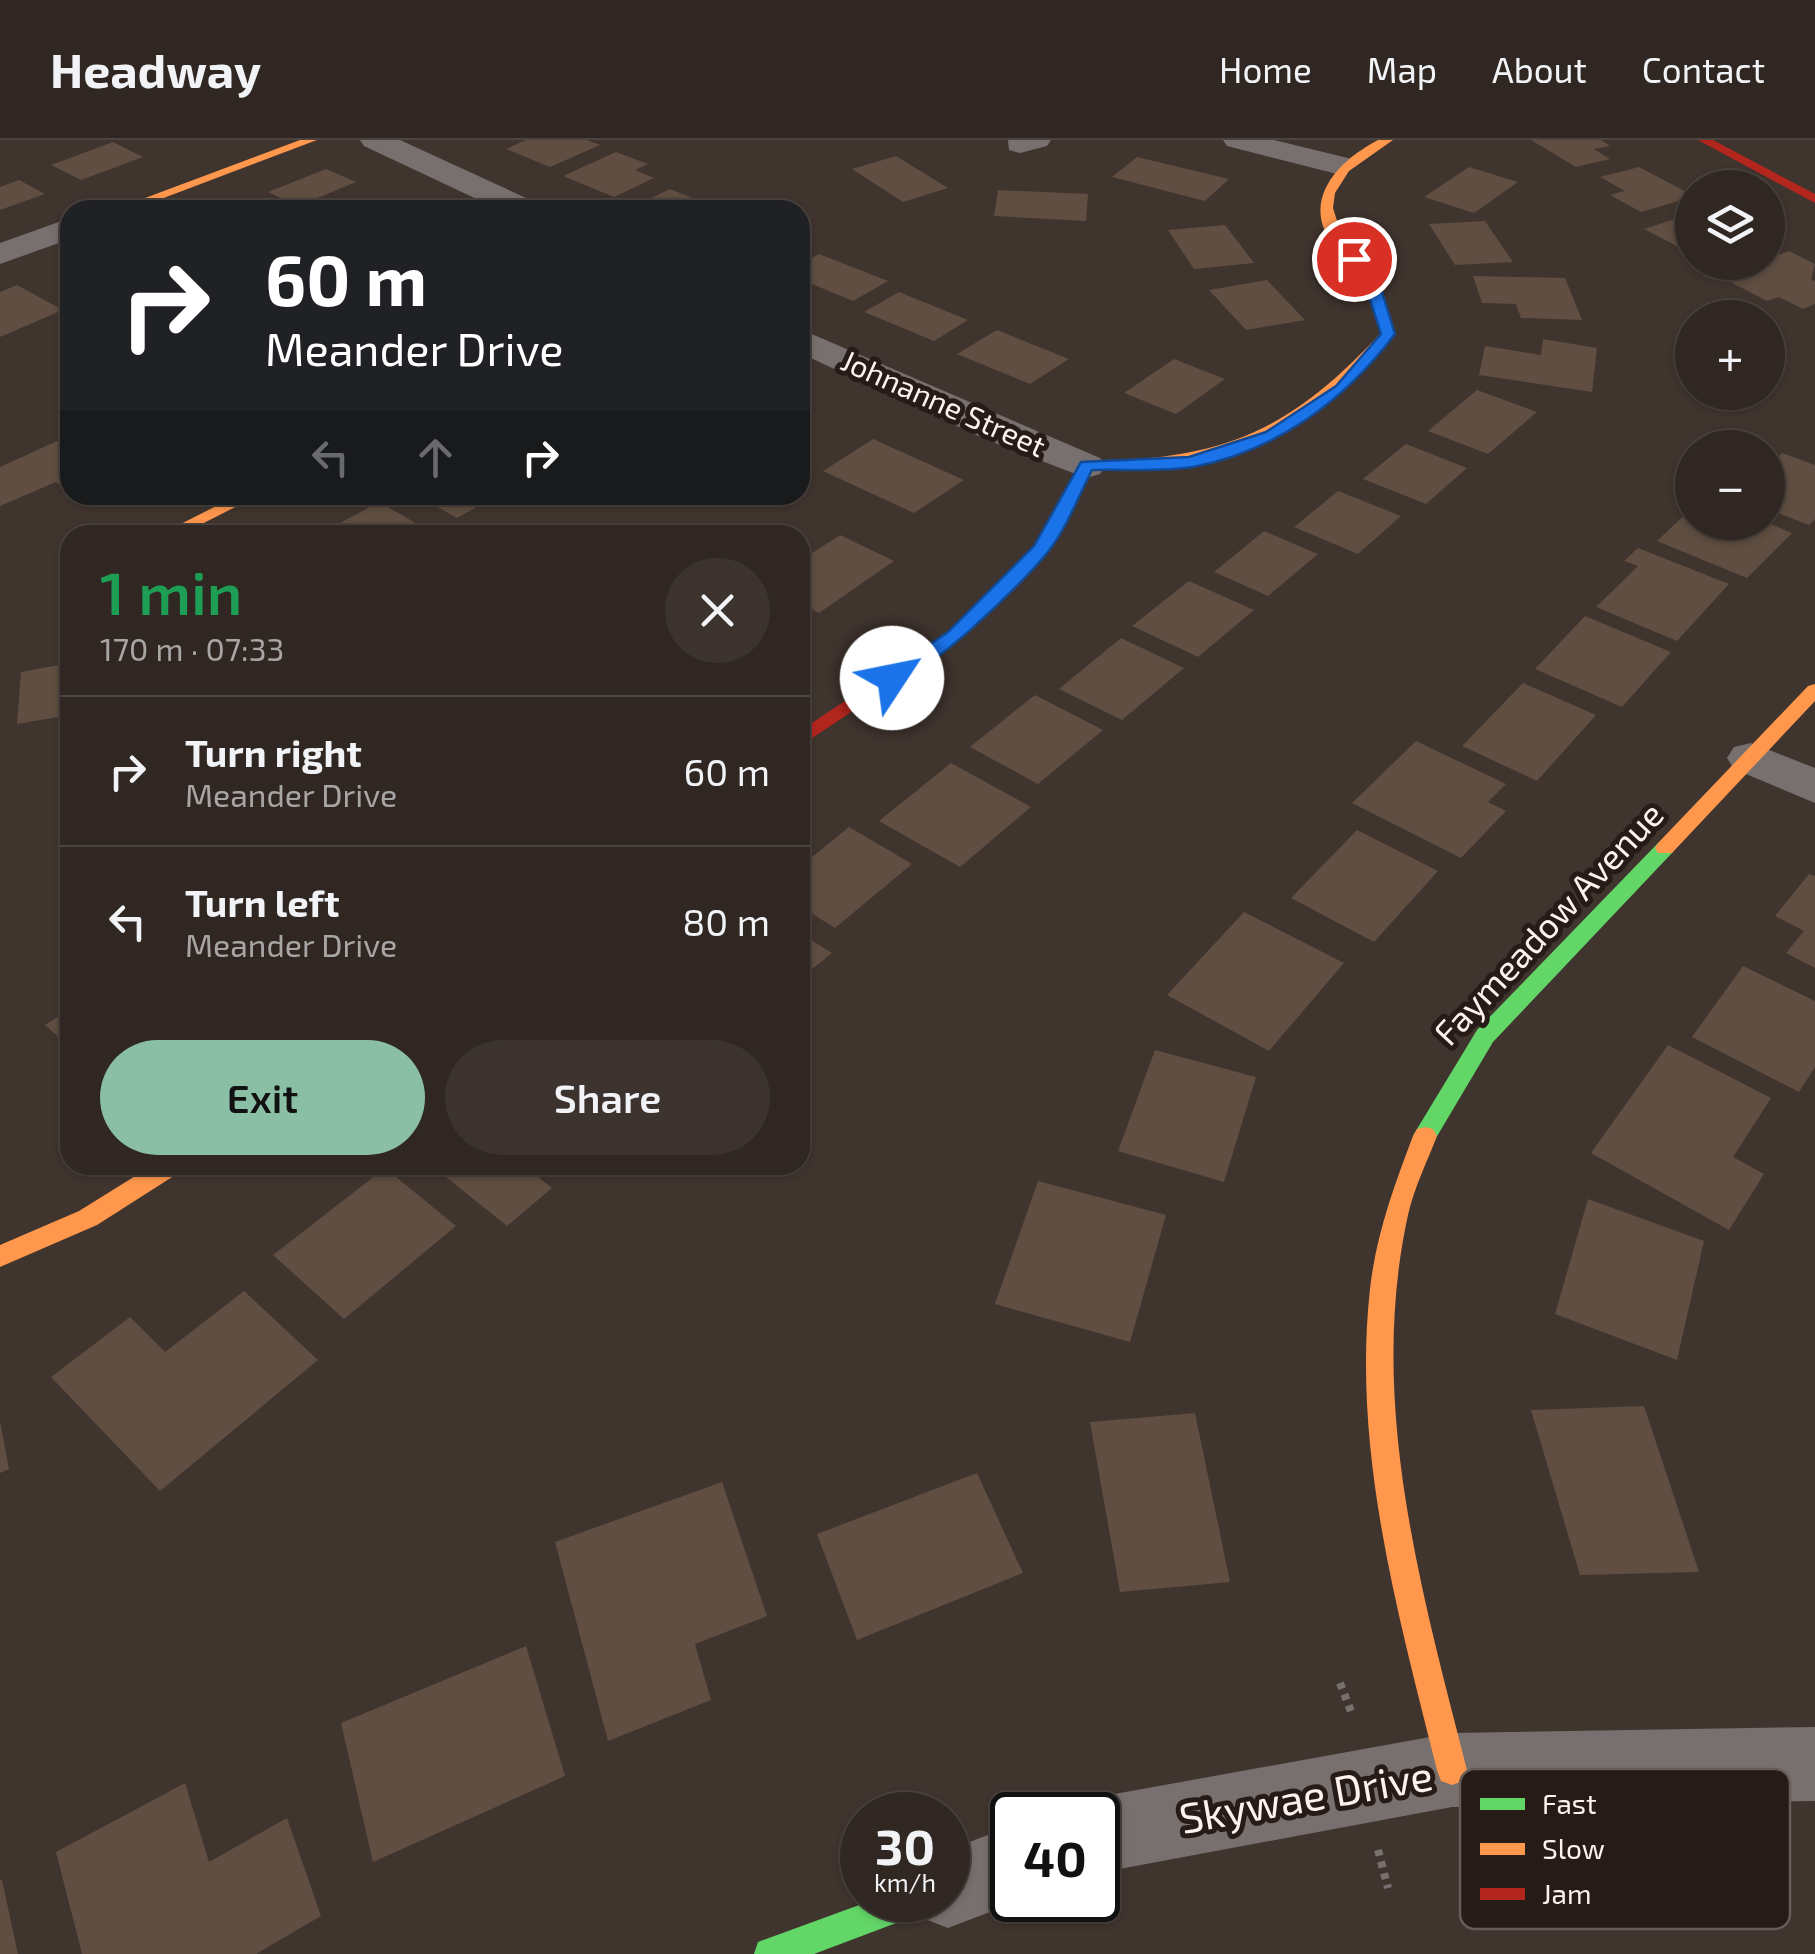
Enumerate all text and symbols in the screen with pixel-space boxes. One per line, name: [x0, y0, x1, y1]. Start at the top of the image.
text: Headway: [50, 40, 261, 98]
text: Home: [1219, 48, 1312, 90]
text: Map: [1367, 48, 1437, 90]
text: About: [1492, 48, 1587, 90]
text: Contact: [1642, 48, 1765, 90]
map controls: [1675, 170, 1785, 540]
button: layers: [1675, 170, 1785, 280]
pin: [1312, 217, 1397, 302]
icon: arrive: [1327, 232, 1382, 287]
text: 60 m: [265, 236, 427, 320]
icon: right: [100, 240, 230, 370]
button: +: [1675, 300, 1785, 410]
text: Meander Drive: [265, 321, 563, 375]
street label: Johnanne Street: [836, 341, 1051, 463]
icon: left: [303, 430, 358, 485]
icon: ahead: [408, 430, 463, 485]
icon: right: [513, 430, 568, 485]
button: −: [1675, 430, 1785, 540]
text: 1 min: [100, 555, 242, 627]
button: close: [665, 558, 770, 663]
position arrow: [840, 626, 944, 730]
text: 170 m · 07:33: [100, 629, 284, 667]
text: Turn right: [185, 729, 362, 775]
icon: right: [100, 744, 155, 799]
text: 60 m: [684, 748, 770, 794]
text: Meander Drive: [185, 775, 397, 813]
street label: Faymeadow Avenue: [1424, 793, 1671, 1053]
text: Turn left: [185, 879, 340, 925]
icon: left: [100, 894, 155, 949]
text: 80 m: [682, 898, 770, 944]
text: Meander Drive: [185, 925, 397, 963]
button: Exit: [100, 1040, 425, 1155]
button: Share: [445, 1040, 770, 1155]
street label: Skywae Drive: [1175, 1748, 1436, 1842]
legend: [1460, 1769, 1790, 1929]
text: Fast: [1542, 1786, 1597, 1820]
speed limit sign: 40: [990, 1792, 1120, 1922]
text: 30: [875, 1815, 935, 1875]
text: Slow: [1542, 1831, 1605, 1865]
text: km/h: [874, 1867, 936, 1897]
text: Jam: [1542, 1876, 1591, 1910]

